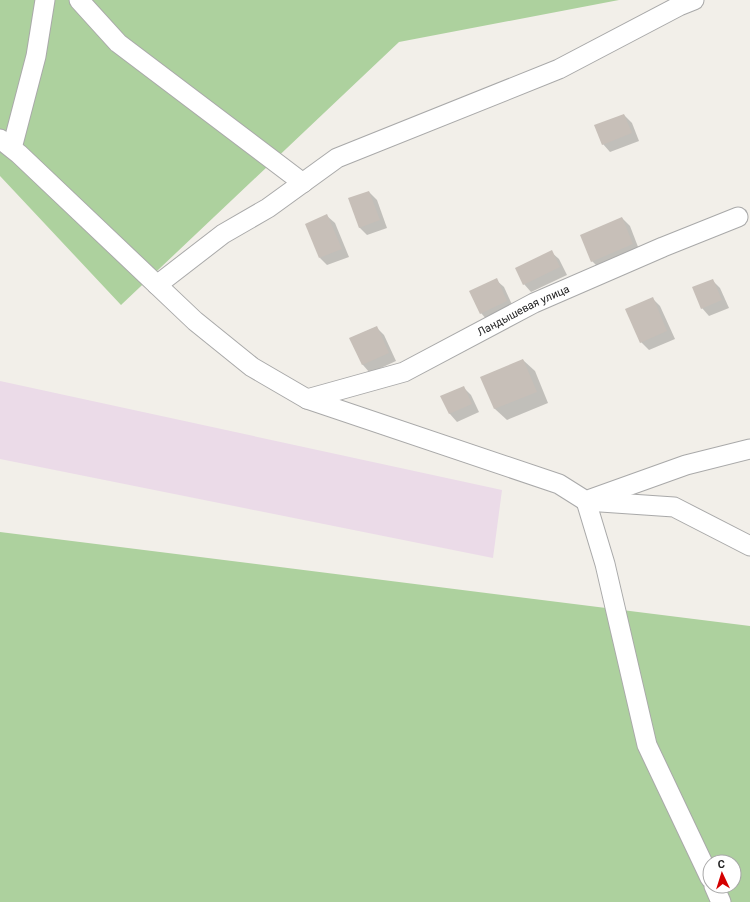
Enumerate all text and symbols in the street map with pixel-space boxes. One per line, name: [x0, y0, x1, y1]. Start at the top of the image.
street label: Ландышевая улица: [475, 282, 571, 339]
north arrow: [702, 854, 742, 894]
text: С: [717, 858, 725, 871]

